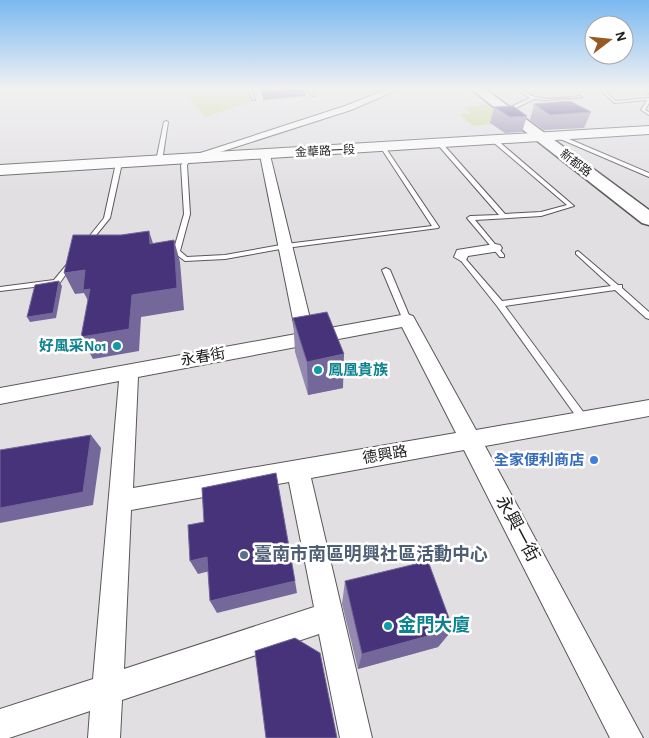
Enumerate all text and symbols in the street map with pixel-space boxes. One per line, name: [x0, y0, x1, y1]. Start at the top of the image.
north arrow: [584, 15, 634, 65]
text: N: [612, 30, 629, 43]
street label: 金華路一段: [295, 142, 355, 159]
street label: 新都路: [558, 146, 594, 179]
place label: 好風采No1: [39, 337, 107, 354]
marker: 好風采No1: [111, 340, 123, 352]
street label: 永春街: [179, 345, 226, 368]
place label: 鳳凰貴族: [328, 361, 388, 378]
marker: 鳳凰貴族: [312, 364, 324, 376]
street label: 德興路: [361, 442, 408, 466]
place label: 全家便利商店: [494, 451, 584, 468]
marker: 全家便利商店: [588, 454, 600, 466]
street label: 永興一街: [492, 492, 544, 565]
place label: 臺南市南區明興社區活動中心: [254, 544, 488, 564]
marker: 臺南市南區明興社區活動中心: [238, 549, 250, 561]
place label: 金門大廈: [398, 615, 470, 635]
marker: 金門大廈: [382, 620, 394, 632]

